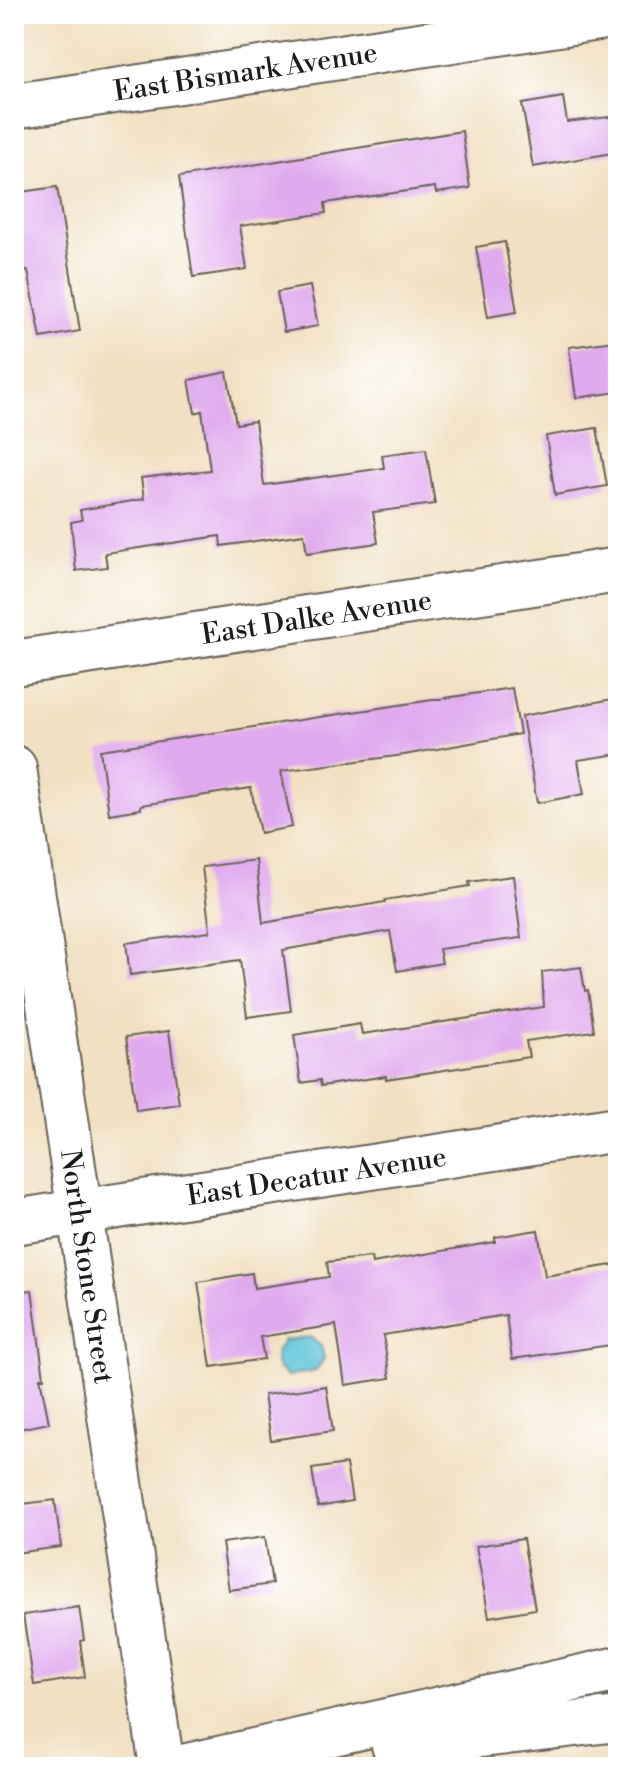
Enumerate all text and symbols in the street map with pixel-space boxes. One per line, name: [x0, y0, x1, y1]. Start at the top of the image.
street label: East Bismark Avenue: [111, 35, 380, 110]
street label: East Dalke Avenue: [199, 583, 434, 653]
street label: East Decatur Avenue: [184, 1140, 449, 1214]
street label: North Stone Street: [52, 1147, 121, 1386]

